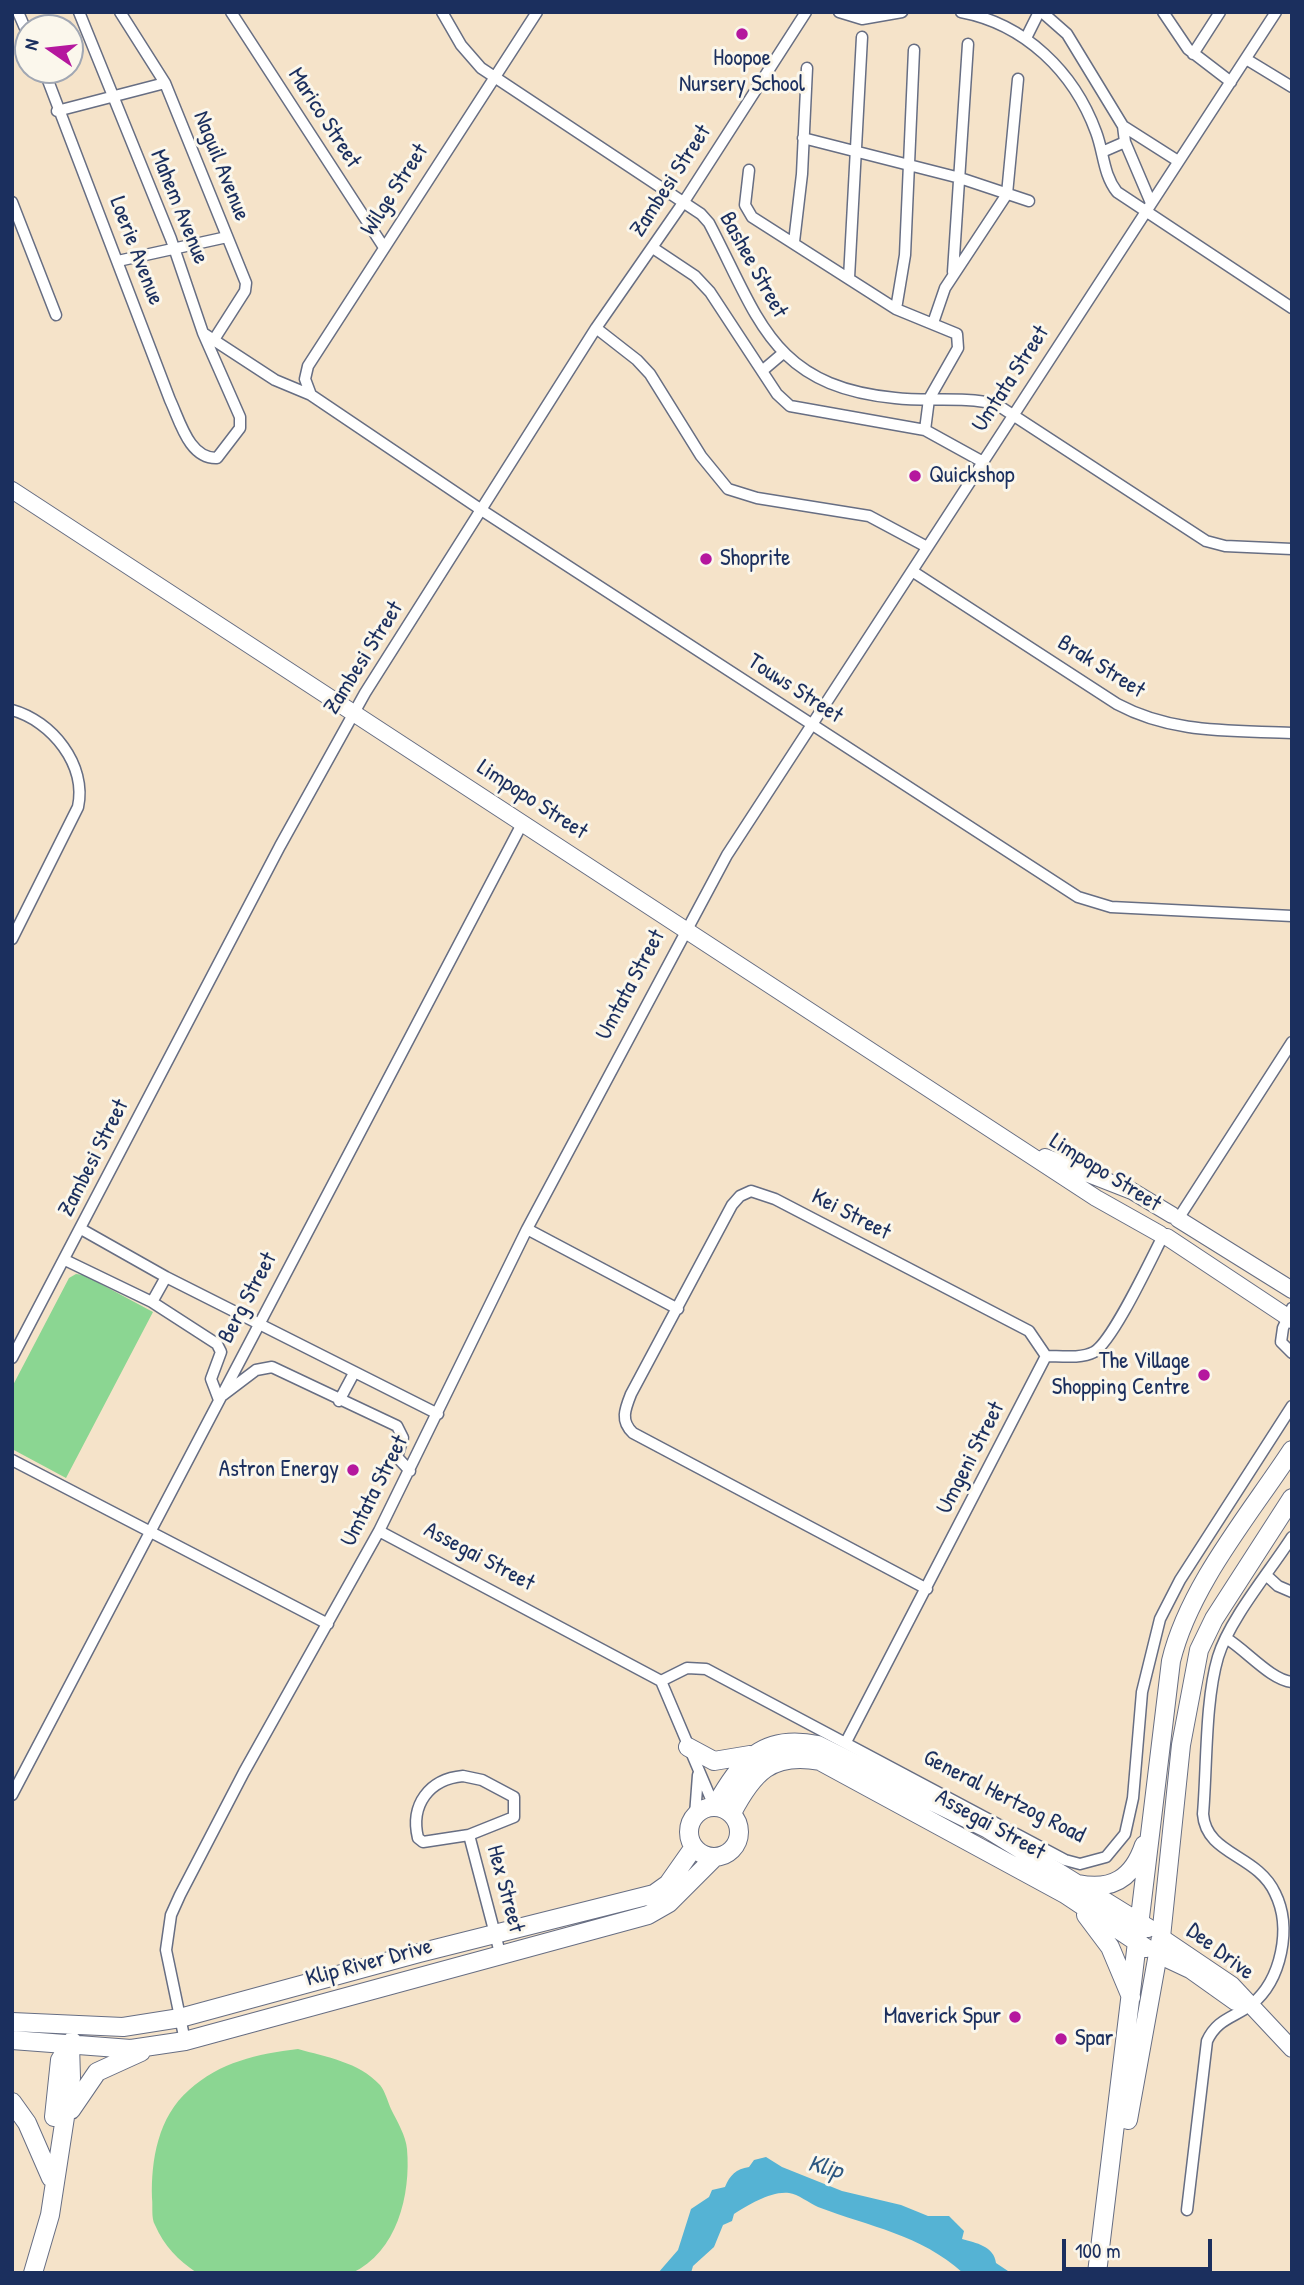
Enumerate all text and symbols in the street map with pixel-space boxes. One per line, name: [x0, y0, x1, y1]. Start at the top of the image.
north arrow: [14, 14, 84, 84]
marker: Hoopoe Nursery School: [734, 26, 750, 42]
text: N: [17, 36, 44, 52]
place label: Hoopoe Nursery School: [679, 45, 805, 99]
street label: Marico Street: [281, 63, 367, 173]
street label: Naguil Avenue: [187, 107, 255, 225]
street label: Zambesi Street: [625, 120, 717, 242]
street label: Wilge Street: [355, 139, 435, 241]
street label: Mahem Avenue: [144, 146, 214, 268]
street label: Loerie Avenue: [103, 193, 169, 309]
street label: Bashee Street: [713, 207, 793, 323]
street label: Umtata Street: [966, 321, 1056, 437]
place label: Quickshop: [929, 462, 1015, 490]
marker: Quickshop: [907, 468, 923, 484]
place label: Shoprite: [720, 545, 790, 573]
marker: Shoprite: [698, 551, 714, 567]
street label: Zambesi Street: [318, 597, 410, 719]
street label: Brak Street: [1052, 629, 1150, 705]
street label: Touws Street: [742, 648, 848, 730]
street label: Limpopo Street: [471, 754, 593, 846]
street label: Umtata Street: [590, 925, 672, 1045]
street label: Zambesi Street: [53, 1095, 135, 1221]
street label: Limpopo Street: [1044, 1128, 1166, 1218]
street label: Kei Street: [807, 1183, 895, 1247]
street label: Berg Street: [213, 1248, 283, 1348]
place label: The Village Shopping Centre: [1052, 1348, 1190, 1402]
marker: The Village Shopping Centre: [1196, 1367, 1212, 1383]
street label: Umgeni Street: [931, 1397, 1011, 1519]
street label: Umtata Street: [335, 1431, 415, 1551]
place label: Astron Energy: [219, 1456, 339, 1484]
marker: Astron Energy: [345, 1462, 361, 1478]
street label: Assegai Street: [419, 1516, 539, 1598]
street label: General Hertzog Road: [918, 1744, 1090, 1850]
street label: Assegai Street: [930, 1784, 1050, 1866]
street label: Hex Street: [480, 1842, 530, 1936]
street label: Dee Drive: [1181, 1918, 1259, 1986]
street label: Klip River Drive: [303, 1933, 435, 1993]
place label: Maverick Spur: [884, 2003, 1001, 2031]
marker: Maverick Spur: [1007, 2009, 1023, 2025]
place label: Spar: [1075, 2025, 1113, 2053]
marker: Spar: [1053, 2031, 1069, 2047]
water label: Klip: [805, 2150, 845, 2186]
scale bar: [1066, 2226, 1216, 2270]
text: 100 m: [1075, 2236, 1121, 2265]

